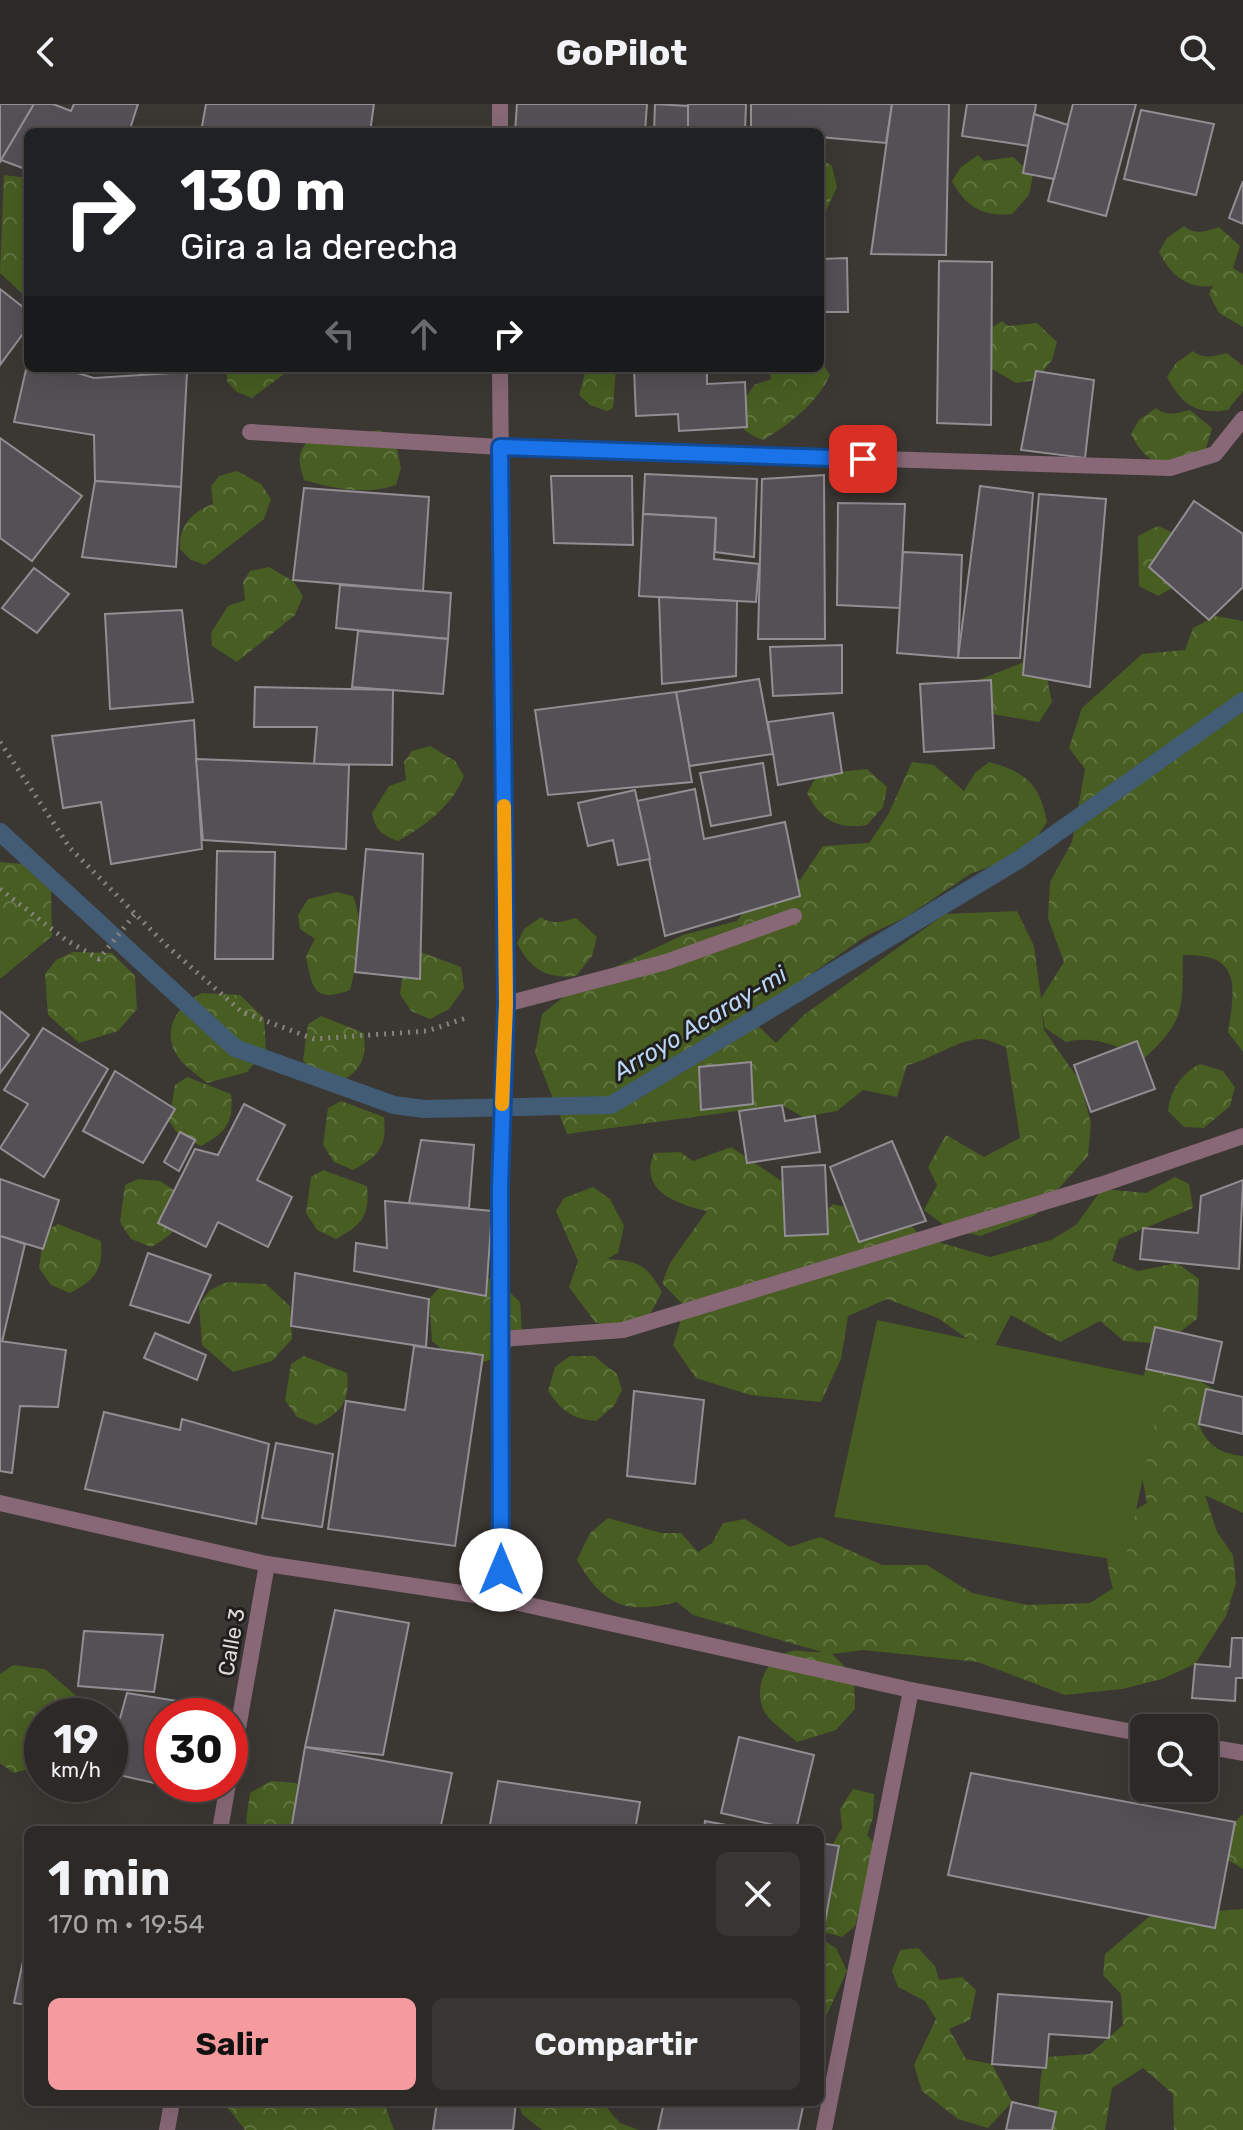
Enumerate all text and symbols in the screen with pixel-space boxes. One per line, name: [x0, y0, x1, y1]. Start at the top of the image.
icon: back: [24, 30, 68, 74]
icon: search: [1175, 30, 1219, 74]
text: GoPilot: [556, 31, 687, 74]
text: 130 m: [180, 158, 346, 224]
icon: right: [48, 160, 152, 264]
text: Gira a la derecha: [180, 225, 458, 268]
icon: left: [318, 312, 362, 356]
icon: ahead: [402, 312, 446, 356]
icon: right: [486, 312, 530, 356]
pin: [829, 425, 897, 493]
icon: arrive: [841, 437, 885, 481]
water label: Arroyo Acaray-mi: [606, 960, 793, 1087]
position arrow: [459, 1528, 543, 1612]
street label: Calle 3: [212, 1606, 251, 1678]
speed limit sign: 30: [144, 1698, 248, 1802]
map controls: [1130, 1714, 1218, 1802]
button: search: [1130, 1714, 1218, 1802]
text: 19: [53, 1716, 99, 1763]
text: km/h: [51, 1758, 101, 1782]
text: 1 min: [48, 1850, 171, 1907]
button: close: [716, 1852, 800, 1936]
text: 170 m · 19:54: [48, 1909, 205, 1940]
button: Salir: [48, 1998, 416, 2090]
button: Compartir: [432, 1998, 800, 2090]

